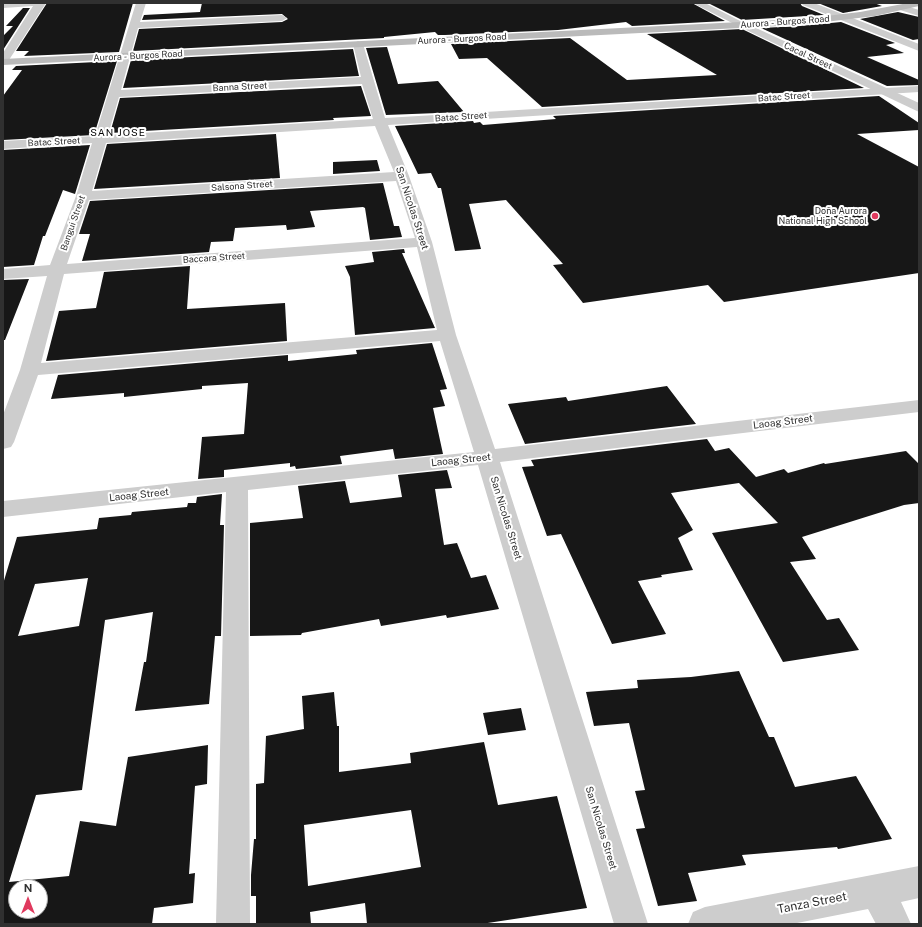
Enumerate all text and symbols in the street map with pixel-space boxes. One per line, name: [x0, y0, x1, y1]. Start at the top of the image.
street label: Aurora - Burgos Road: [740, 13, 830, 31]
street label: Aurora - Burgos Road: [417, 31, 507, 47]
street label: Cacal Street: [782, 40, 834, 72]
street label: Aurora - Burgos Road: [93, 48, 183, 64]
street label: Banna Street: [212, 80, 268, 94]
street label: Batac Street: [757, 90, 811, 104]
street label: Batac Street: [434, 110, 488, 124]
district label: SAN JOSE: [90, 127, 146, 139]
street label: Batac Street: [27, 135, 81, 149]
street label: San Nicolas Street: [393, 165, 431, 251]
street label: Salsona Street: [211, 178, 273, 194]
street label: Bangui Street: [59, 194, 87, 252]
place label: Doña Aurora National High School: [779, 206, 867, 227]
marker: Doña Aurora National High School: [870, 211, 880, 221]
street label: Baccara Street: [182, 250, 246, 266]
street label: Laoag Street: [752, 412, 814, 432]
street label: Laoag Street: [430, 451, 492, 469]
street label: San Nicolas Street: [488, 475, 524, 561]
street label: Laoag Street: [108, 486, 170, 504]
street label: San Nicolas Street: [583, 785, 619, 871]
north arrow: [8, 879, 48, 919]
text: N: [24, 882, 32, 894]
street label: Tanza Street: [776, 889, 848, 917]

